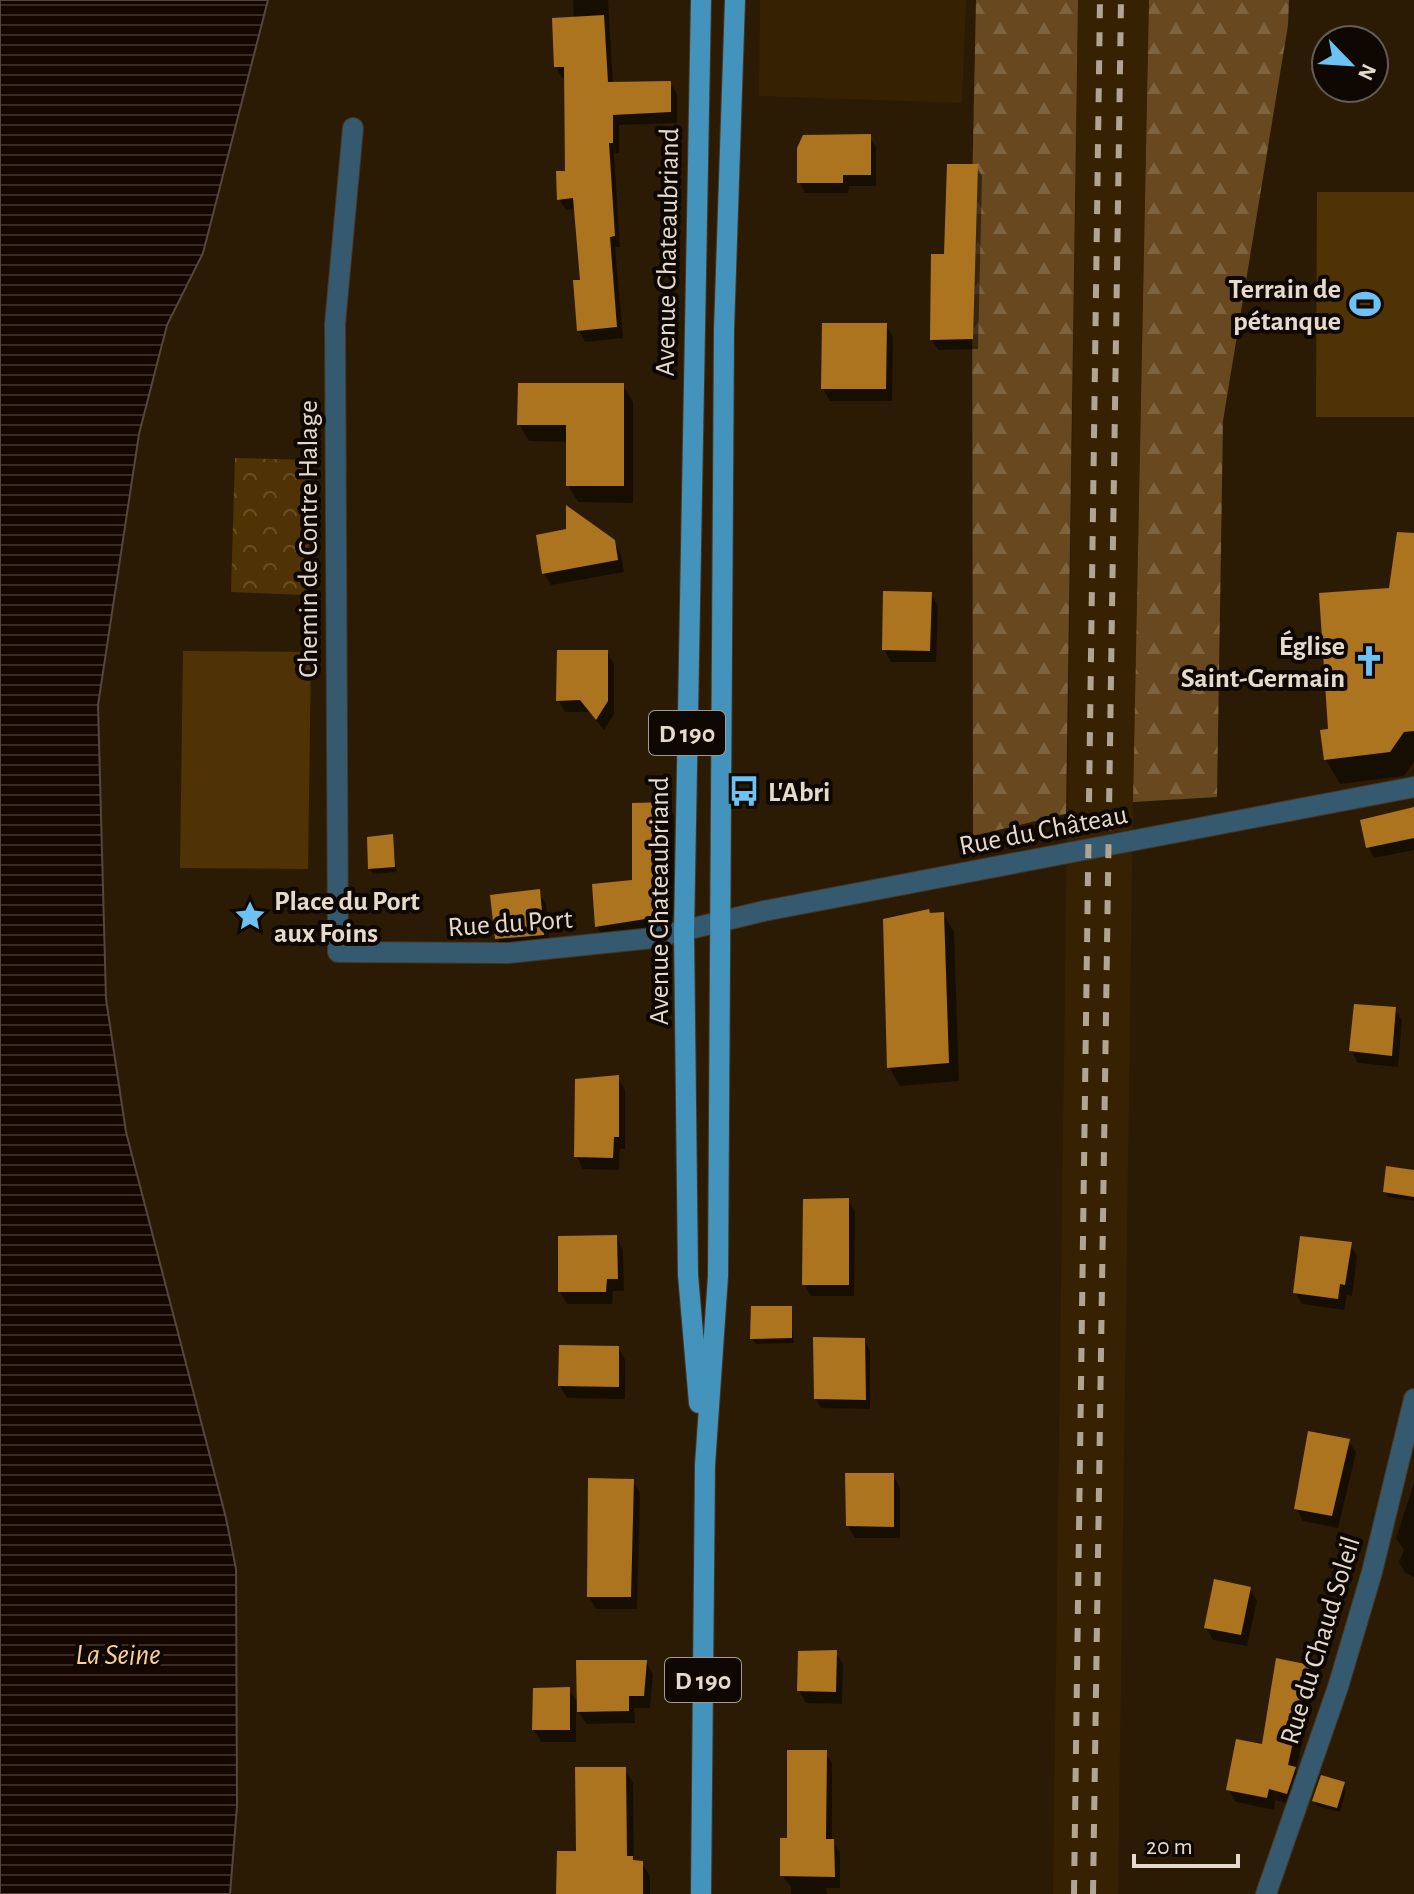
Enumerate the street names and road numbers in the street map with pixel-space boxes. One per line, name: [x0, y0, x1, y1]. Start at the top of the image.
street label: Avenue Chateaubriand: [652, 128, 684, 377]
street label: Chemin de Contre Halage: [295, 400, 323, 678]
road number: D 190: [649, 711, 725, 755]
street label: Avenue Chateaubriand: [646, 777, 674, 1025]
street label: Rue du Château: [957, 801, 1130, 861]
street label: Rue du Port: [447, 906, 574, 942]
street label: Rue du Chaud Soleil: [1276, 1533, 1366, 1748]
road number: D 190: [665, 1658, 741, 1702]

